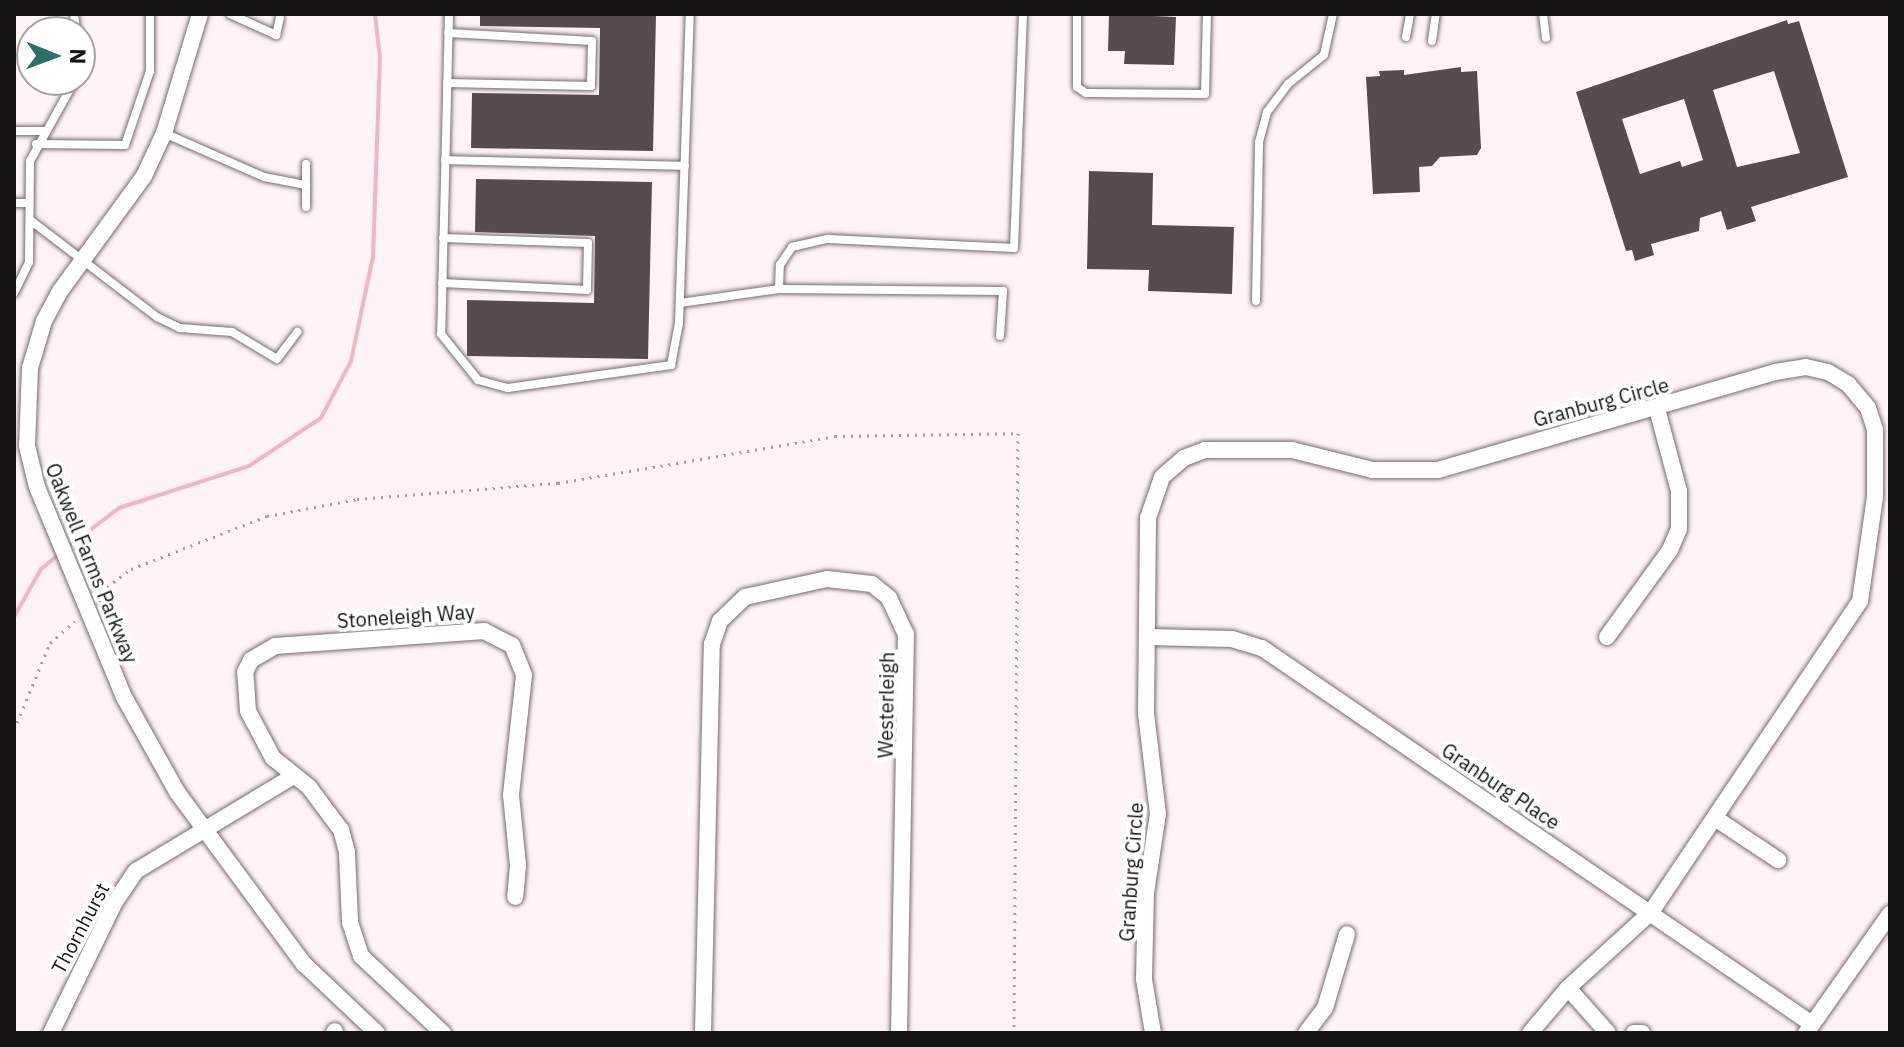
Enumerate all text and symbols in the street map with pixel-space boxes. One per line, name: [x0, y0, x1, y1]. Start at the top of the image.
north arrow: [16, 16, 96, 96]
text: N: [64, 48, 93, 65]
street label: Granburg Circle: [1531, 372, 1671, 432]
street label: Oakwell Farms Parkway: [41, 459, 143, 667]
street label: Stoneleigh Way: [336, 599, 476, 633]
street label: Westerleigh: [873, 651, 899, 759]
street label: Granburg Place: [1437, 738, 1565, 834]
street label: Granburg Circle: [1114, 802, 1148, 942]
street label: Thornhurst: [46, 878, 114, 978]

